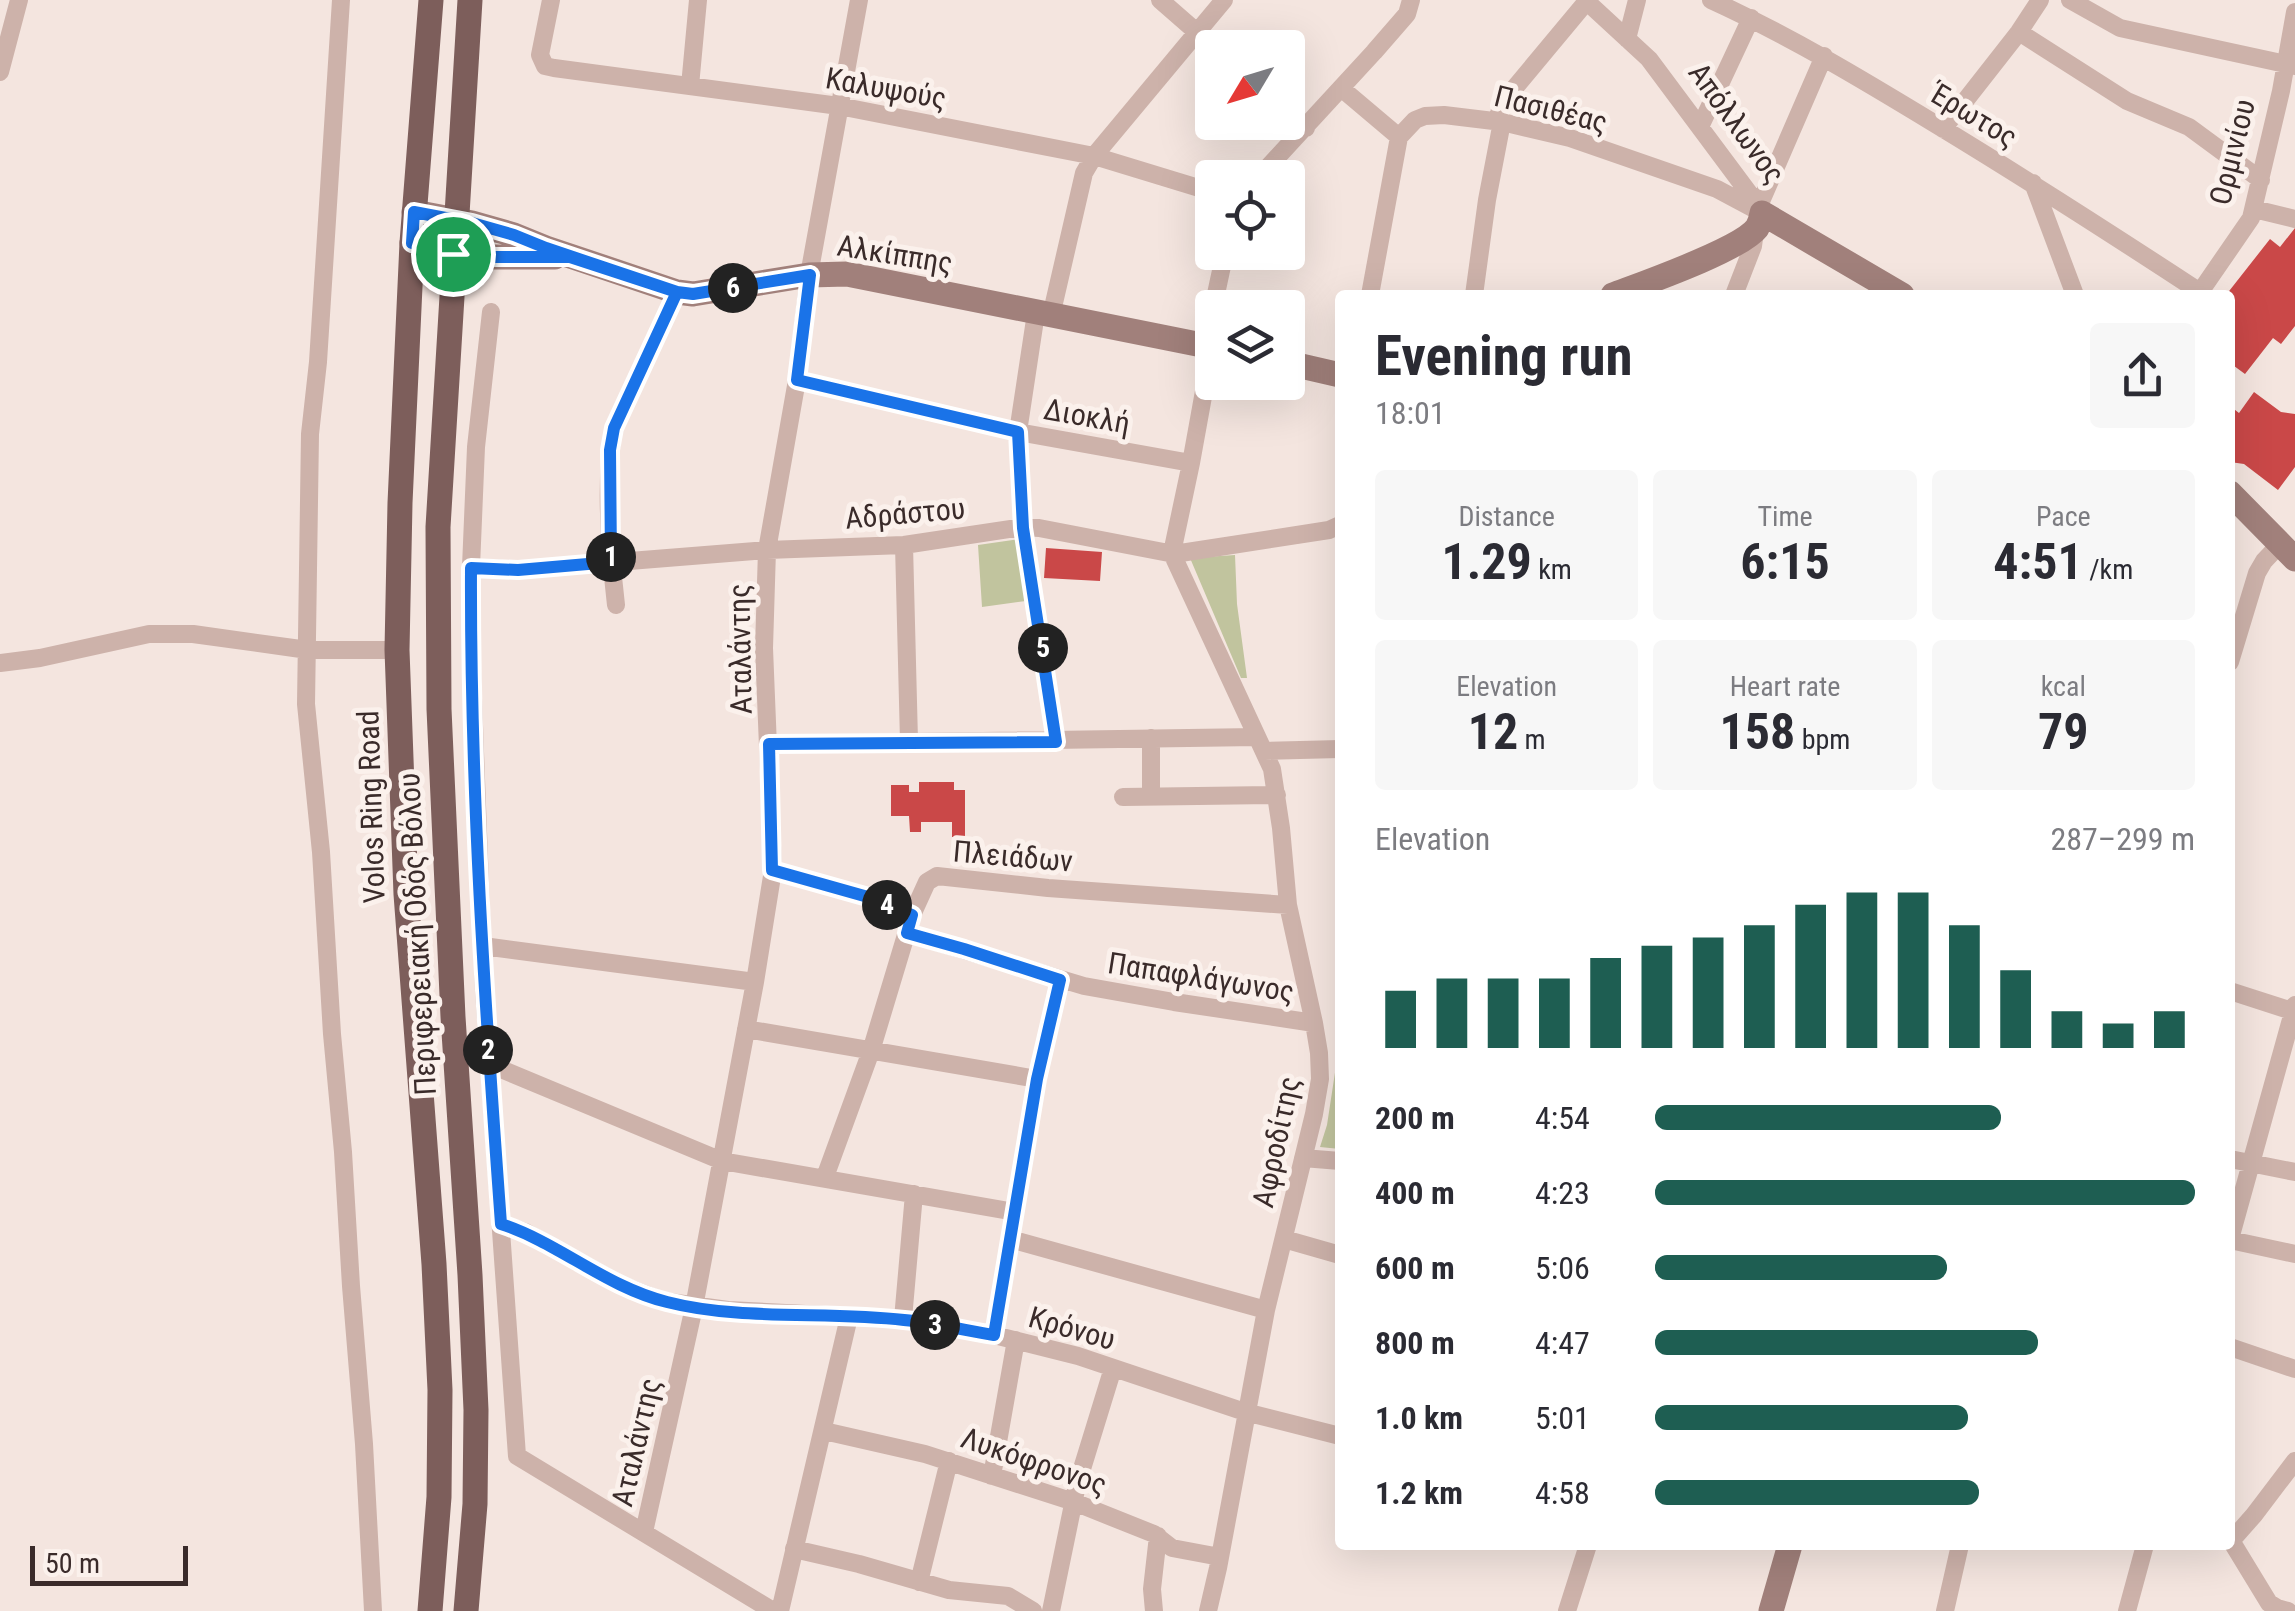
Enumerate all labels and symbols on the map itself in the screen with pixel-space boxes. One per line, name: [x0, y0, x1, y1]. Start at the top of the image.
north arrow: [1195, 30, 1305, 140]
street label: Απόλλωνος: [1682, 56, 1792, 190]
street label: Καλυψούς: [823, 60, 949, 116]
street label: Έρωτος: [1922, 74, 2024, 155]
street label: Πασιθέας: [1491, 78, 1611, 140]
street label: Ορμινίου: [2202, 95, 2262, 209]
pin: [411, 212, 496, 297]
street label: Αλκίππης: [835, 228, 955, 280]
pin: 6: [708, 263, 758, 313]
street label: Διοκλή: [1041, 391, 1133, 441]
street label: Αδράστου: [844, 490, 966, 536]
pin: 1: [586, 532, 636, 582]
street label: Αταλάντης: [721, 584, 759, 714]
pin: 5: [1018, 623, 1068, 673]
street label: Volos Ring Road: [350, 710, 392, 904]
street label: Περιφερειακή Οδός Βόλου: [391, 772, 443, 1096]
street label: Πλειάδων: [952, 833, 1074, 879]
pin: 4: [862, 880, 912, 930]
street label: Παπαφλάγωνος: [1105, 945, 1297, 1009]
pin: 2: [463, 1025, 513, 1075]
street label: Αφροδίτης: [1245, 1073, 1307, 1211]
street label: Κρόνου: [1025, 1299, 1119, 1357]
pin: 3: [910, 1300, 960, 1350]
street label: Αταλάντης: [604, 1375, 668, 1509]
street label: Λυκόφρoνος: [957, 1420, 1111, 1502]
scale bar: [30, 1541, 188, 1586]

